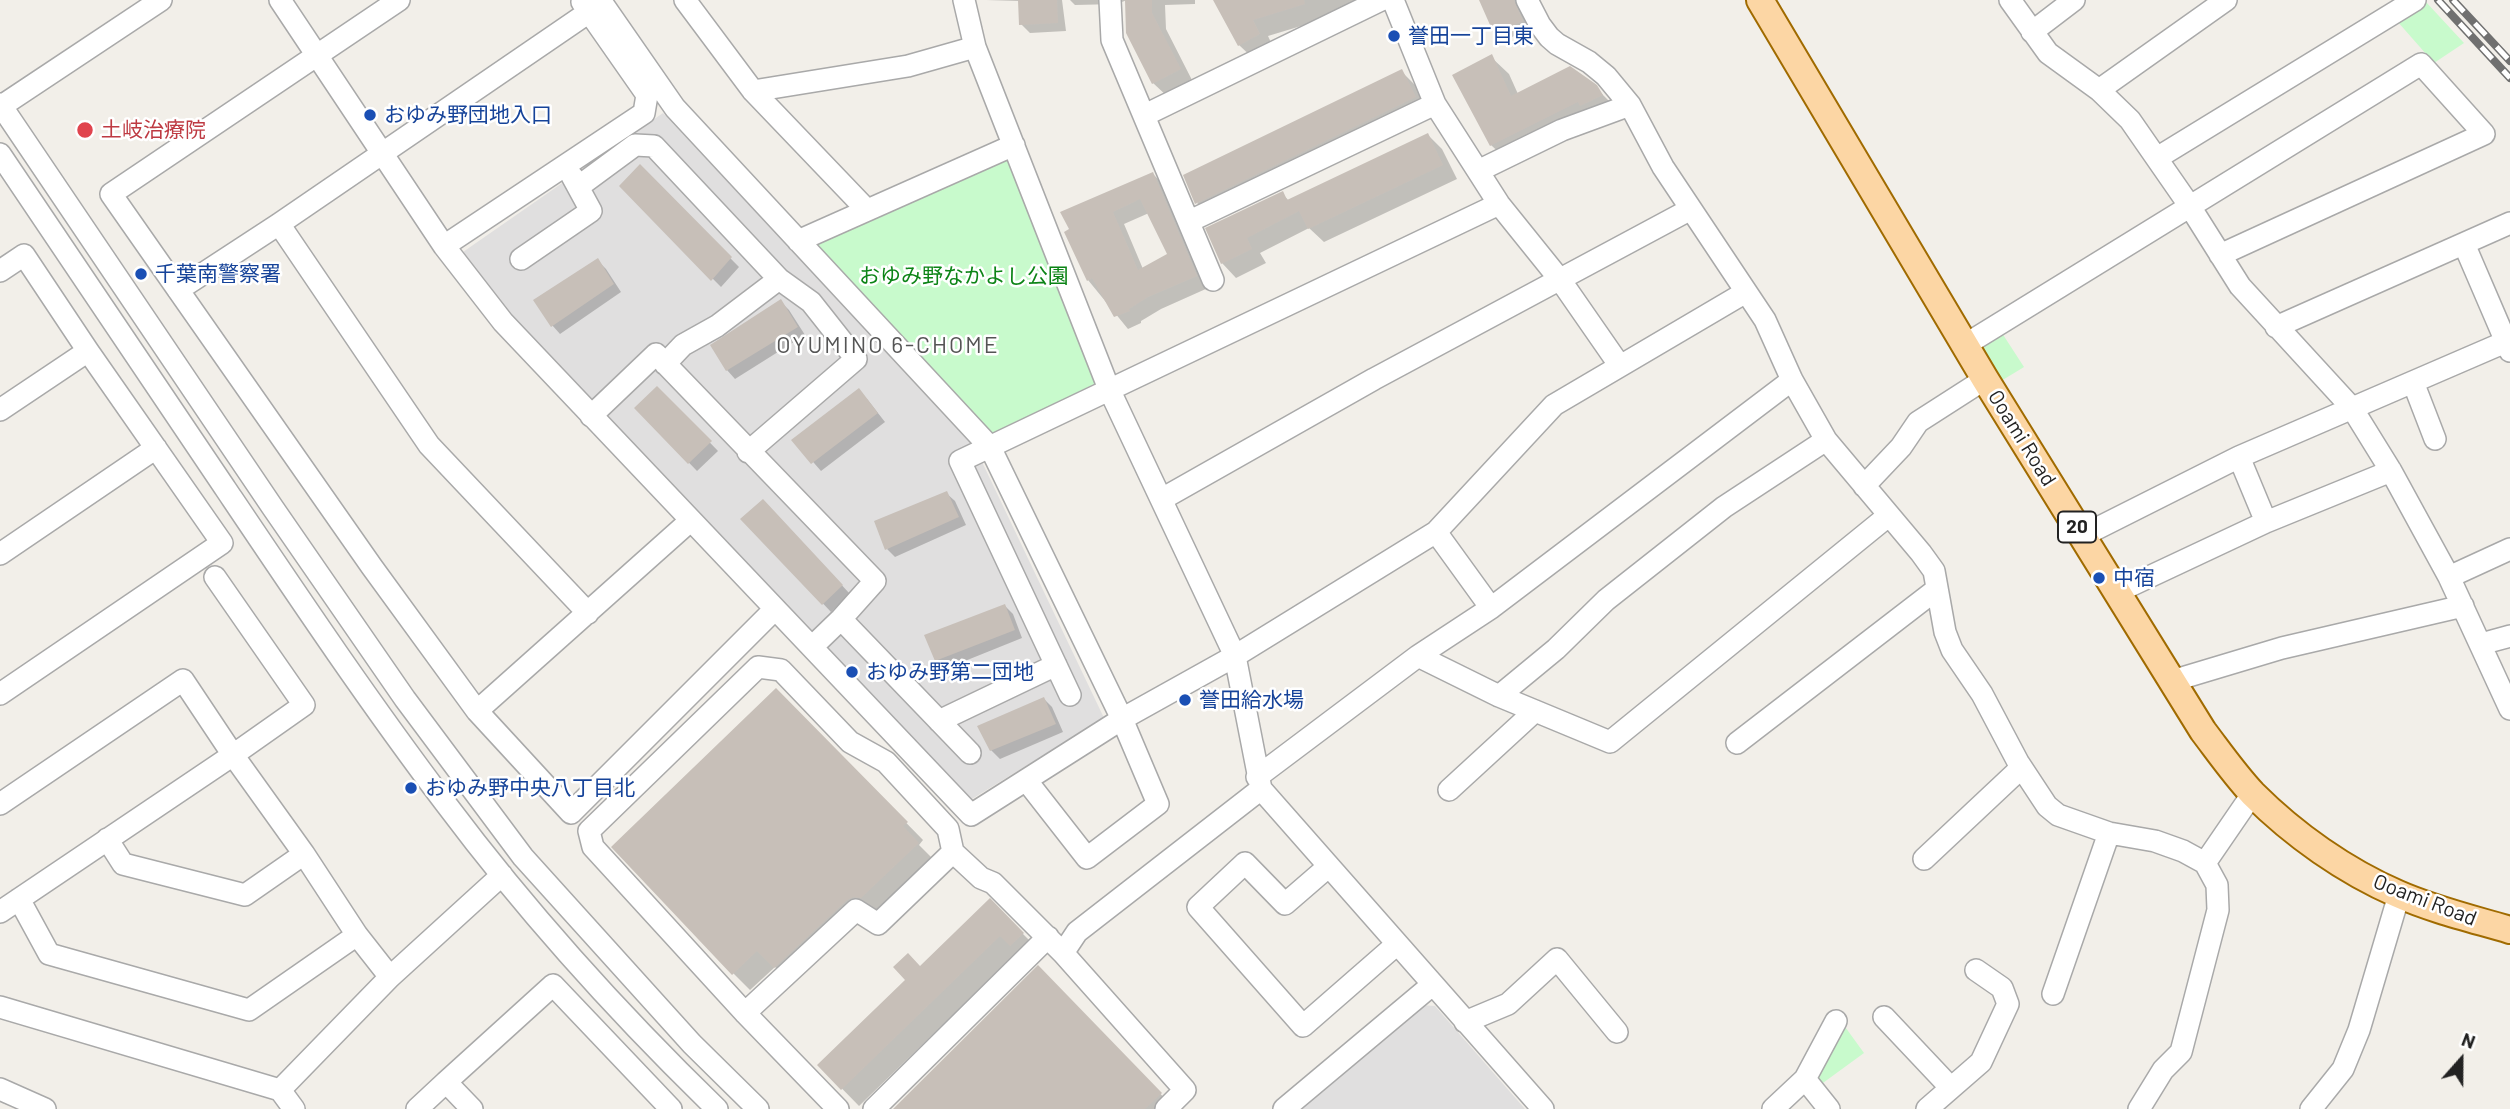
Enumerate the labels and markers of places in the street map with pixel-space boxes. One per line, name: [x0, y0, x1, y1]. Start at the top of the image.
place label: 誉田一丁目東: [1408, 23, 1534, 49]
marker: 誉田一丁目東: [1386, 28, 1402, 44]
place label: おゆみ野団地入口: [384, 102, 552, 128]
marker: おゆみ野団地入口: [362, 107, 378, 123]
place label: 土岐治療院: [101, 117, 206, 143]
marker: 土岐治療院: [75, 120, 95, 140]
place label: 千葉南警察署: [155, 261, 281, 287]
marker: 千葉南警察署: [133, 266, 149, 282]
place label: 中宿: [2113, 565, 2155, 591]
marker: 中宿: [2091, 570, 2107, 586]
place label: おゆみ野第二団地: [866, 659, 1034, 685]
marker: おゆみ野第二団地: [844, 664, 860, 680]
place label: 誉田給水場: [1199, 687, 1304, 713]
marker: 誉田給水場: [1177, 692, 1193, 708]
place label: おゆみ野中央八丁目北: [425, 775, 635, 801]
marker: おゆみ野中央八丁目北: [403, 780, 419, 796]

